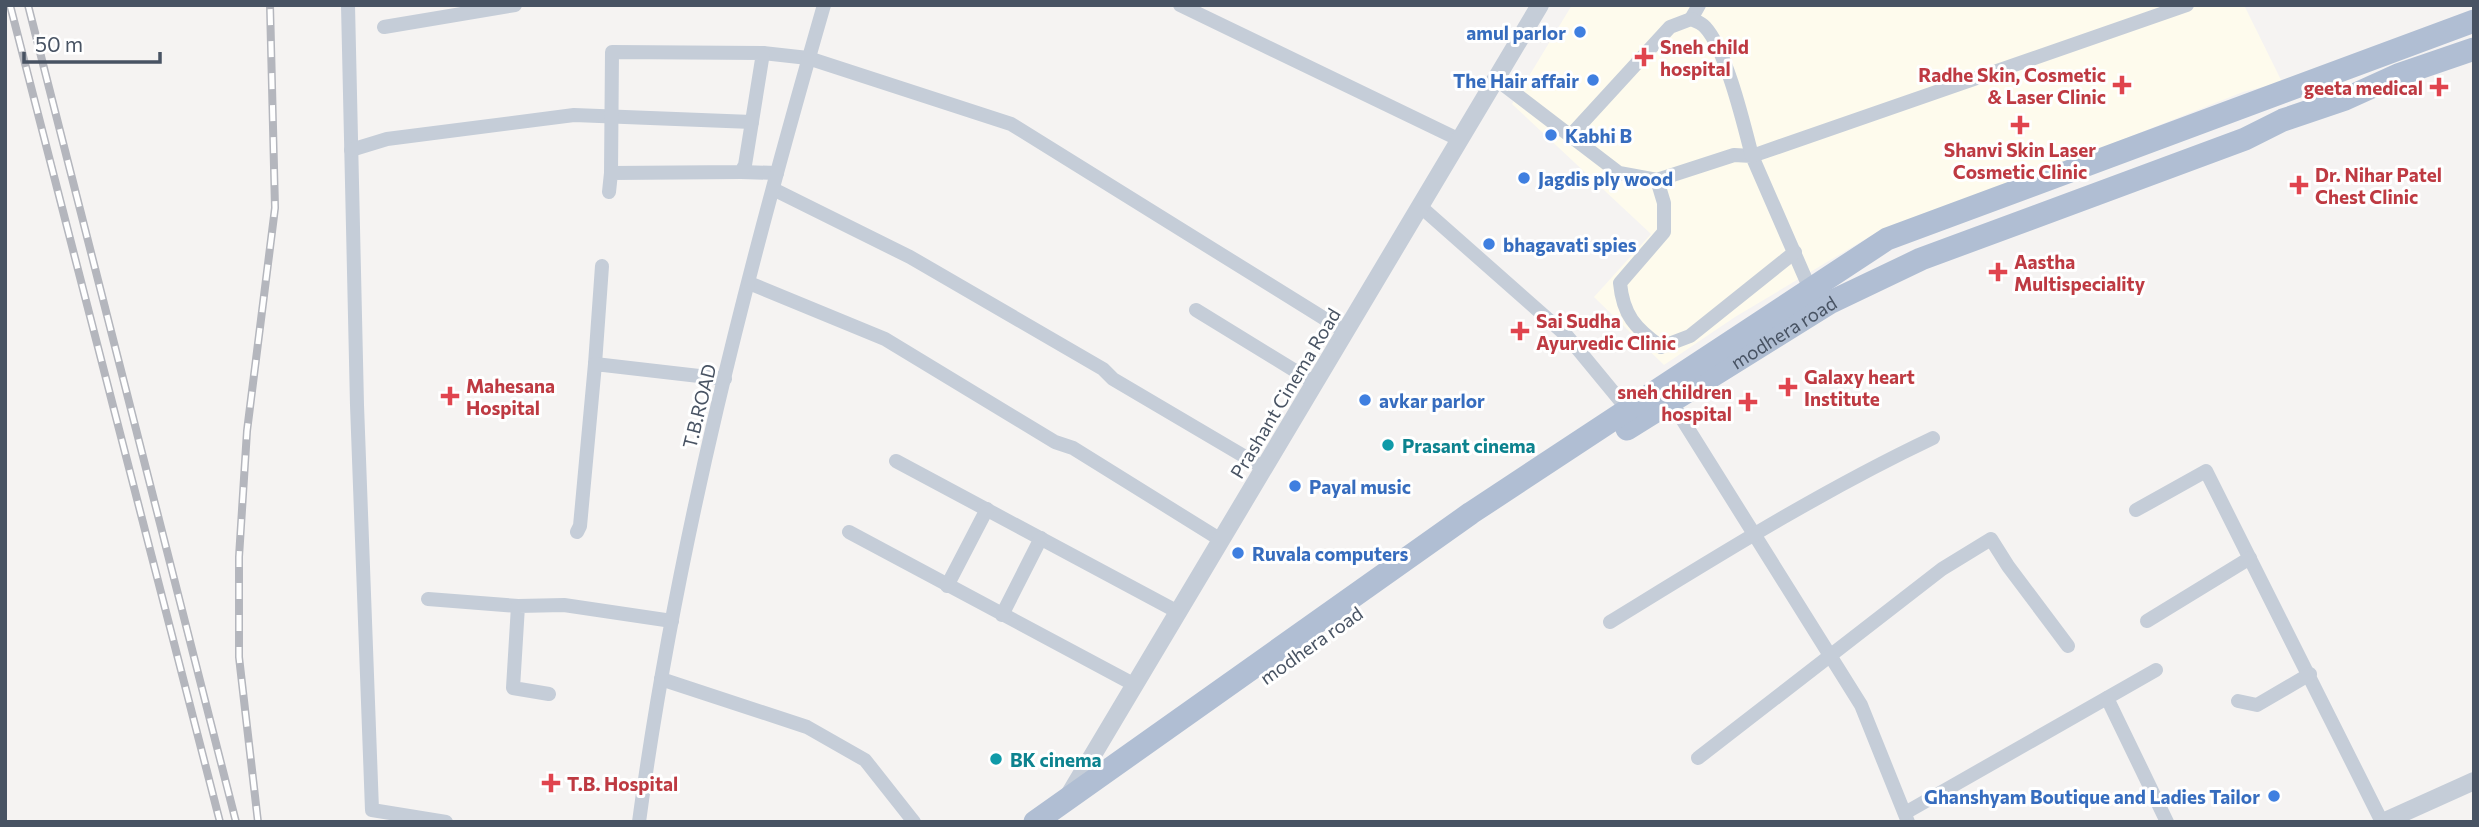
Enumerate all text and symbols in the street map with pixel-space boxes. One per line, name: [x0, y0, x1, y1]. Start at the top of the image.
scale bar: [24, 21, 161, 65]
place label: amul parlor: [1466, 21, 1566, 44]
marker: amul parlor: [1572, 24, 1588, 40]
text: 50 m: [35, 31, 83, 56]
place label: Sneh child hospital: [1660, 35, 1749, 80]
marker: Sneh child hospital: [1634, 47, 1654, 67]
place label: Radhe Skin, Cosmetic & Laser Clinic: [1918, 63, 2106, 108]
place label: The Hair affair: [1453, 69, 1579, 92]
marker: The Hair affair: [1585, 72, 1601, 88]
marker: Radhe Skin, Cosmetic & Laser Clinic: [2112, 75, 2132, 95]
place label: geeta medical: [2304, 76, 2423, 99]
marker: geeta medical: [2429, 77, 2449, 97]
marker: Shanvi Skin Laser Cosmetic Clinic: [2010, 115, 2030, 135]
place label: Kabhi B: [1565, 124, 1632, 147]
marker: Kabhi B: [1543, 127, 1559, 143]
place label: Shanvi Skin Laser Cosmetic Clinic: [1944, 138, 2096, 183]
place label: Dr. Nihar Patel Chest Clinic: [2315, 163, 2442, 208]
place label: Jagdis ply wood: [1538, 167, 1673, 190]
marker: Jagdis ply wood: [1516, 170, 1532, 186]
marker: Dr. Nihar Patel Chest Clinic: [2289, 175, 2309, 195]
place label: bhagavati spies: [1503, 233, 1637, 256]
marker: bhagavati spies: [1481, 236, 1497, 252]
place label: Aastha Multispeciality: [2014, 250, 2146, 295]
marker: Aastha Multispeciality: [1988, 262, 2008, 282]
street label: modhera road: [1726, 290, 1840, 373]
street label: Prashant Cinema Road: [1225, 304, 1345, 482]
place label: Sai Sudha Ayurvedic Clinic: [1536, 309, 1676, 354]
marker: Sai Sudha Ayurvedic Clinic: [1510, 321, 1530, 341]
street label: T.B.ROAD: [677, 361, 721, 451]
place label: Galaxy heart Institute: [1804, 365, 1915, 410]
place label: Mahesana Hospital: [466, 374, 555, 419]
marker: Galaxy heart Institute: [1778, 377, 1798, 397]
place label: sneh children hospital: [1617, 380, 1732, 425]
marker: Mahesana Hospital: [440, 386, 460, 406]
place label: avkar parlor: [1379, 389, 1485, 412]
marker: avkar parlor: [1357, 392, 1373, 408]
marker: sneh children hospital: [1738, 392, 1758, 412]
place label: Prasant cinema: [1402, 434, 1536, 457]
marker: Prasant cinema: [1380, 437, 1396, 453]
place label: Payal music: [1309, 475, 1411, 498]
marker: Payal music: [1287, 478, 1303, 494]
place label: Ruvala computers: [1252, 542, 1408, 565]
marker: Ruvala computers: [1230, 545, 1246, 561]
street label: modhera road: [1255, 601, 1367, 689]
place label: BK cinema: [1010, 748, 1102, 771]
marker: BK cinema: [988, 751, 1004, 767]
place label: T.B. Hospital: [567, 772, 678, 795]
marker: T.B. Hospital: [541, 773, 561, 793]
place label: Ghanshyam Boutique and Ladies Tailor: [1924, 785, 2260, 808]
marker: Ghanshyam Boutique and Ladies Tailor: [2266, 788, 2282, 804]

